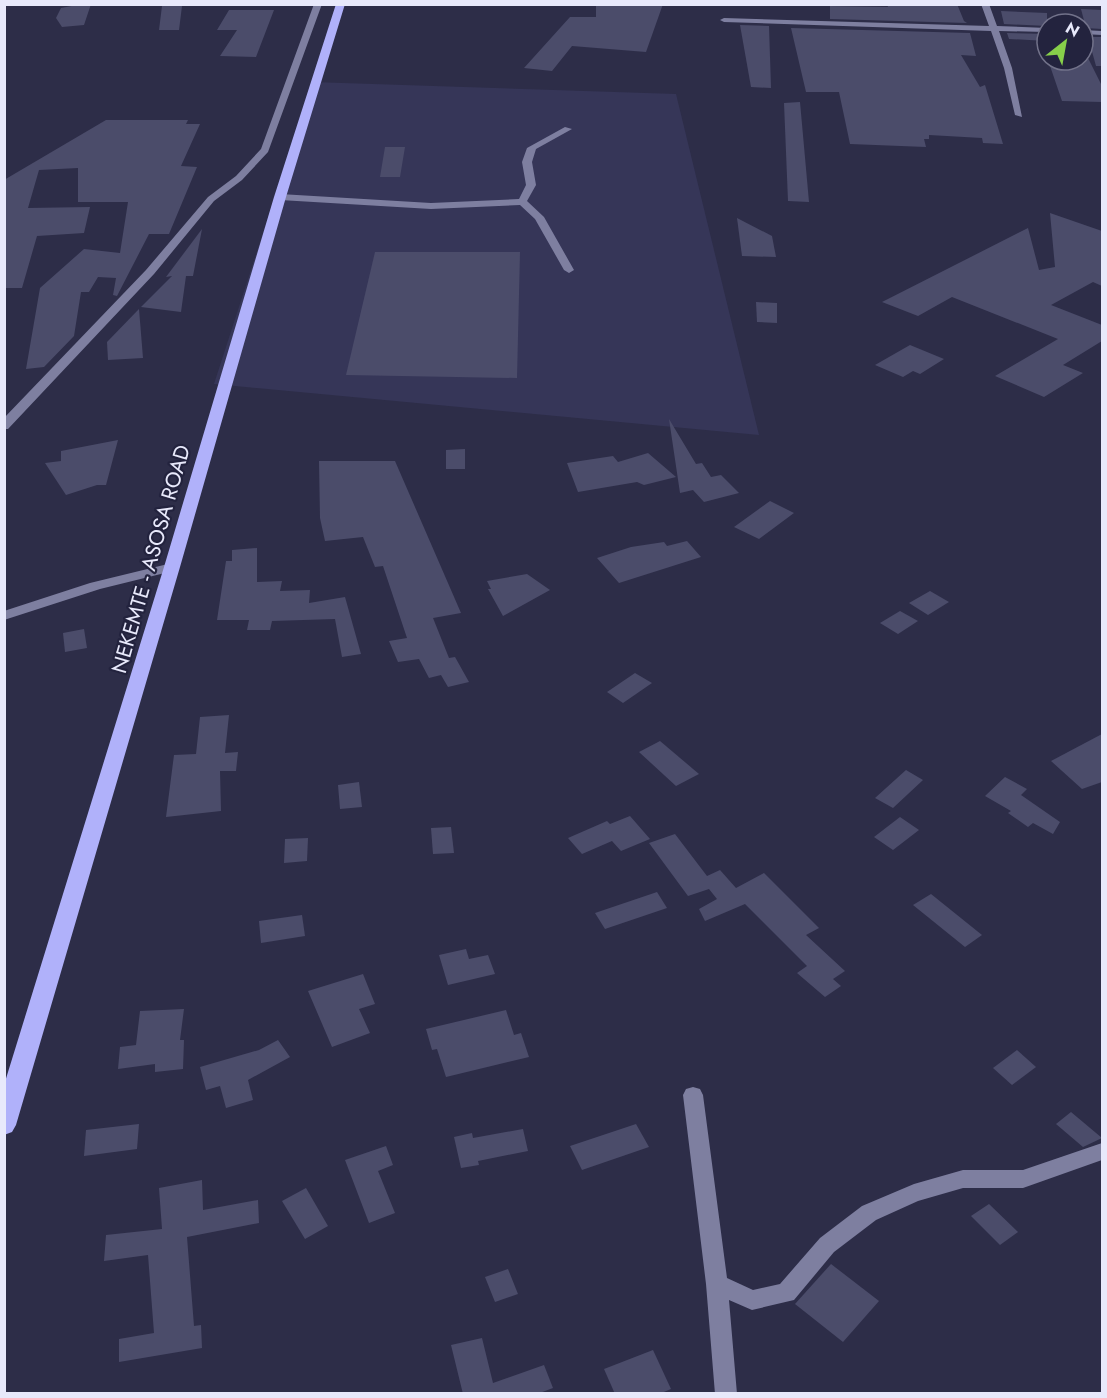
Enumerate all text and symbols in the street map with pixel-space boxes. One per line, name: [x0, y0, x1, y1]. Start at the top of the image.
north arrow: [1035, 12, 1095, 72]
text: N: [1061, 16, 1084, 43]
street label: NEKEMTE - ASOSA ROAD: [104, 441, 198, 677]

